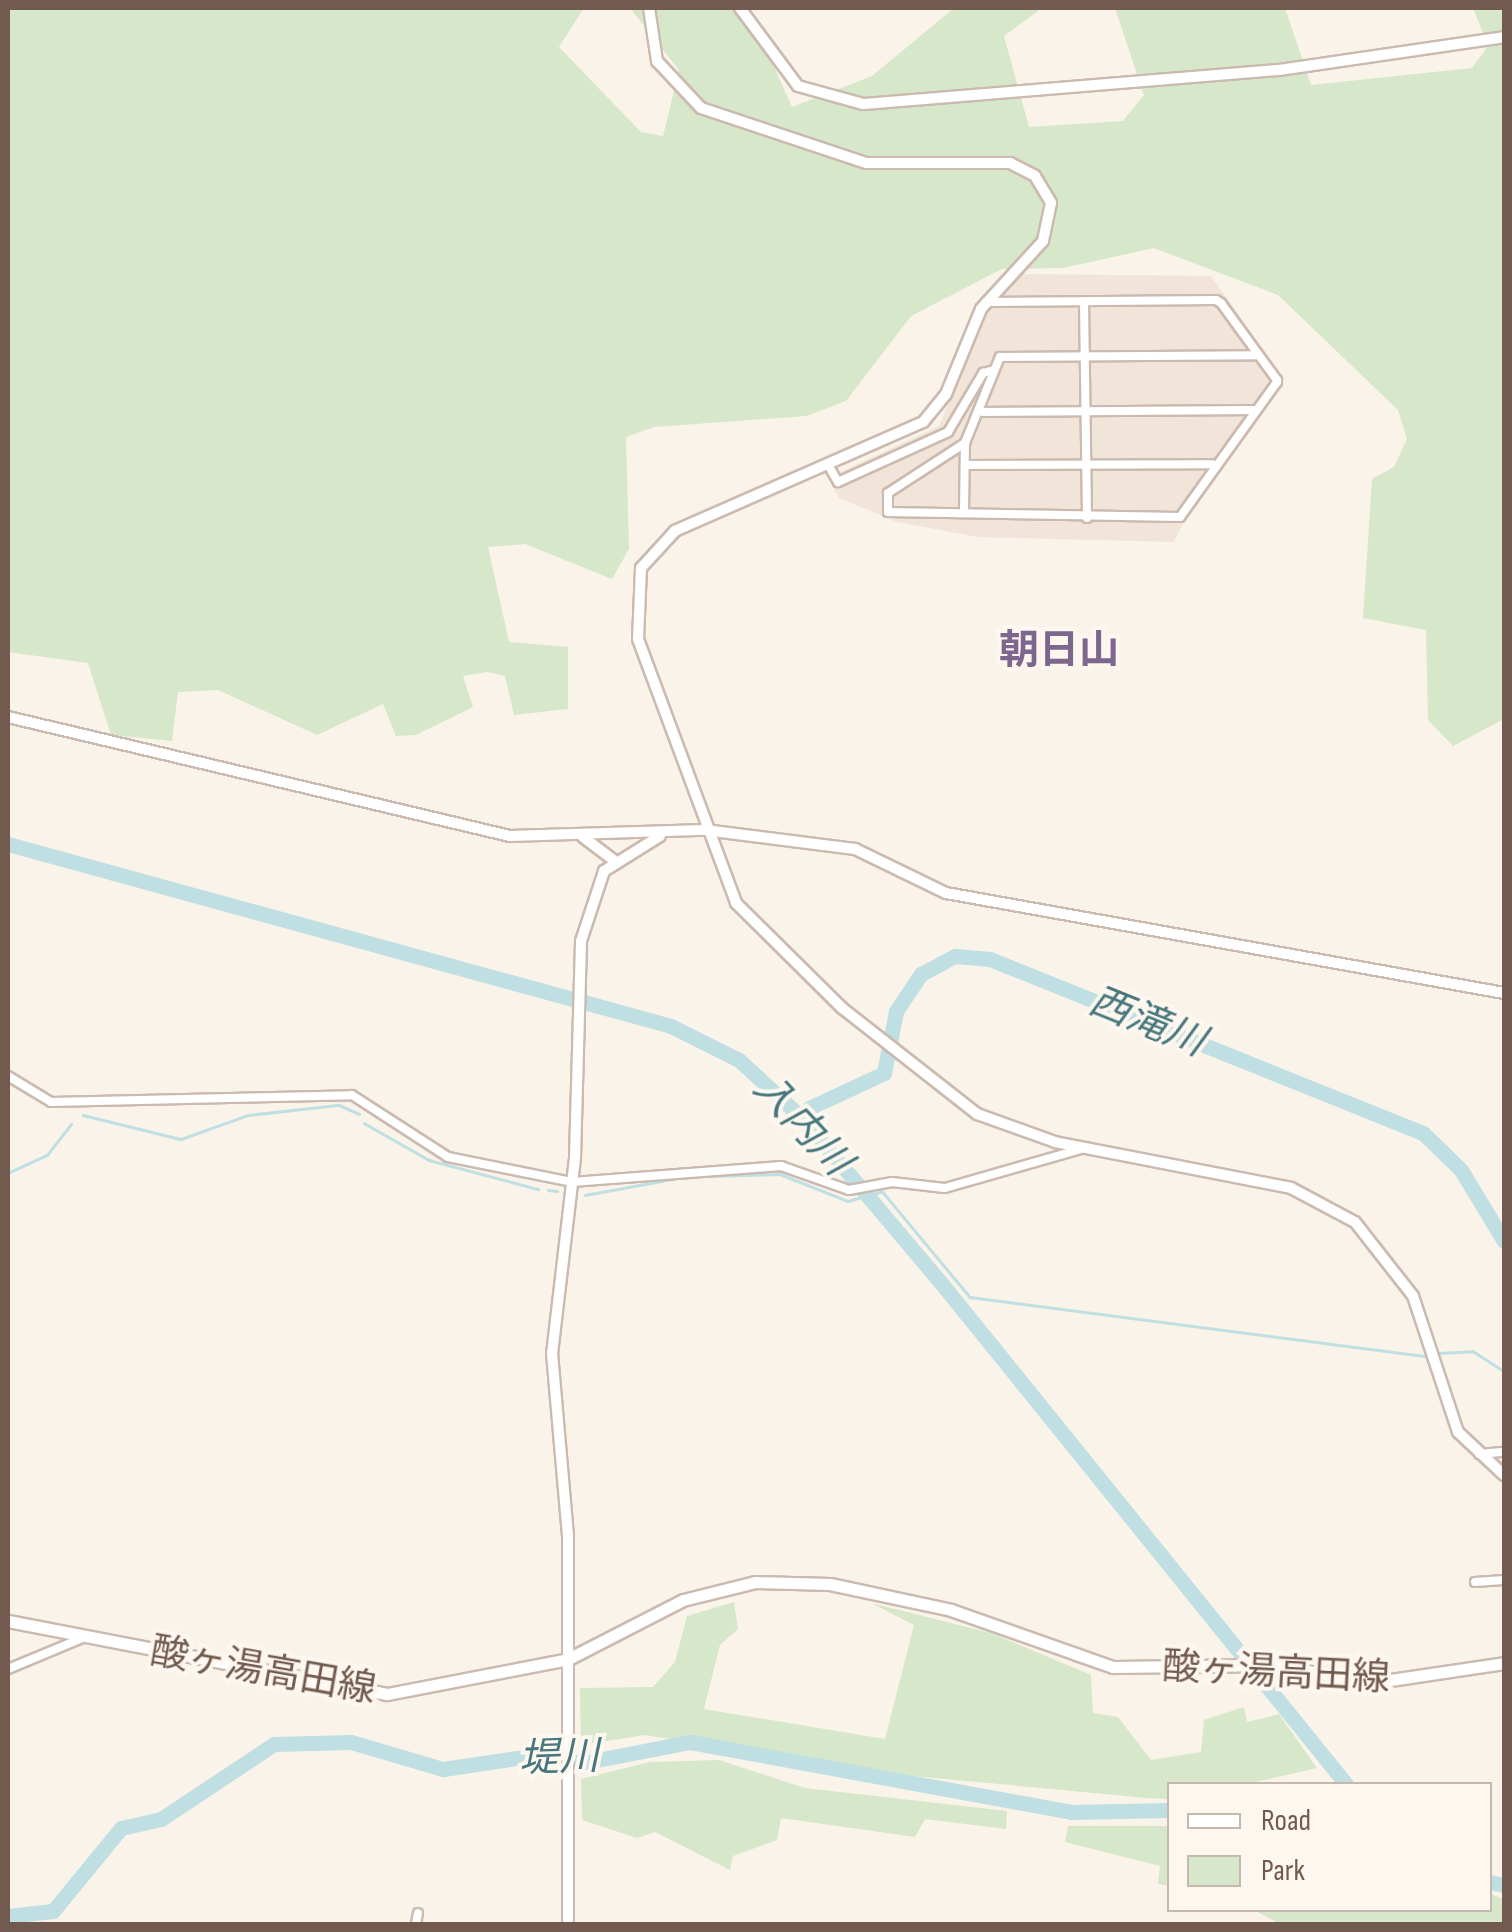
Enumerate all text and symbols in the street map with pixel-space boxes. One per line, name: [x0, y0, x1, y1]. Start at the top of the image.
district label: 朝日山: [999, 627, 1119, 675]
water label: 西滝川: [1082, 977, 1212, 1067]
water label: 入内川: [744, 1065, 860, 1185]
street label: 酸ヶ湯高田線: [147, 1629, 379, 1713]
street label: 酸ヶ湯高田線: [1161, 1644, 1391, 1702]
water label: 堤川: [518, 1733, 600, 1783]
legend: [1167, 1782, 1492, 1912]
text: Road: [1261, 1803, 1311, 1839]
text: Park: [1261, 1853, 1305, 1889]

